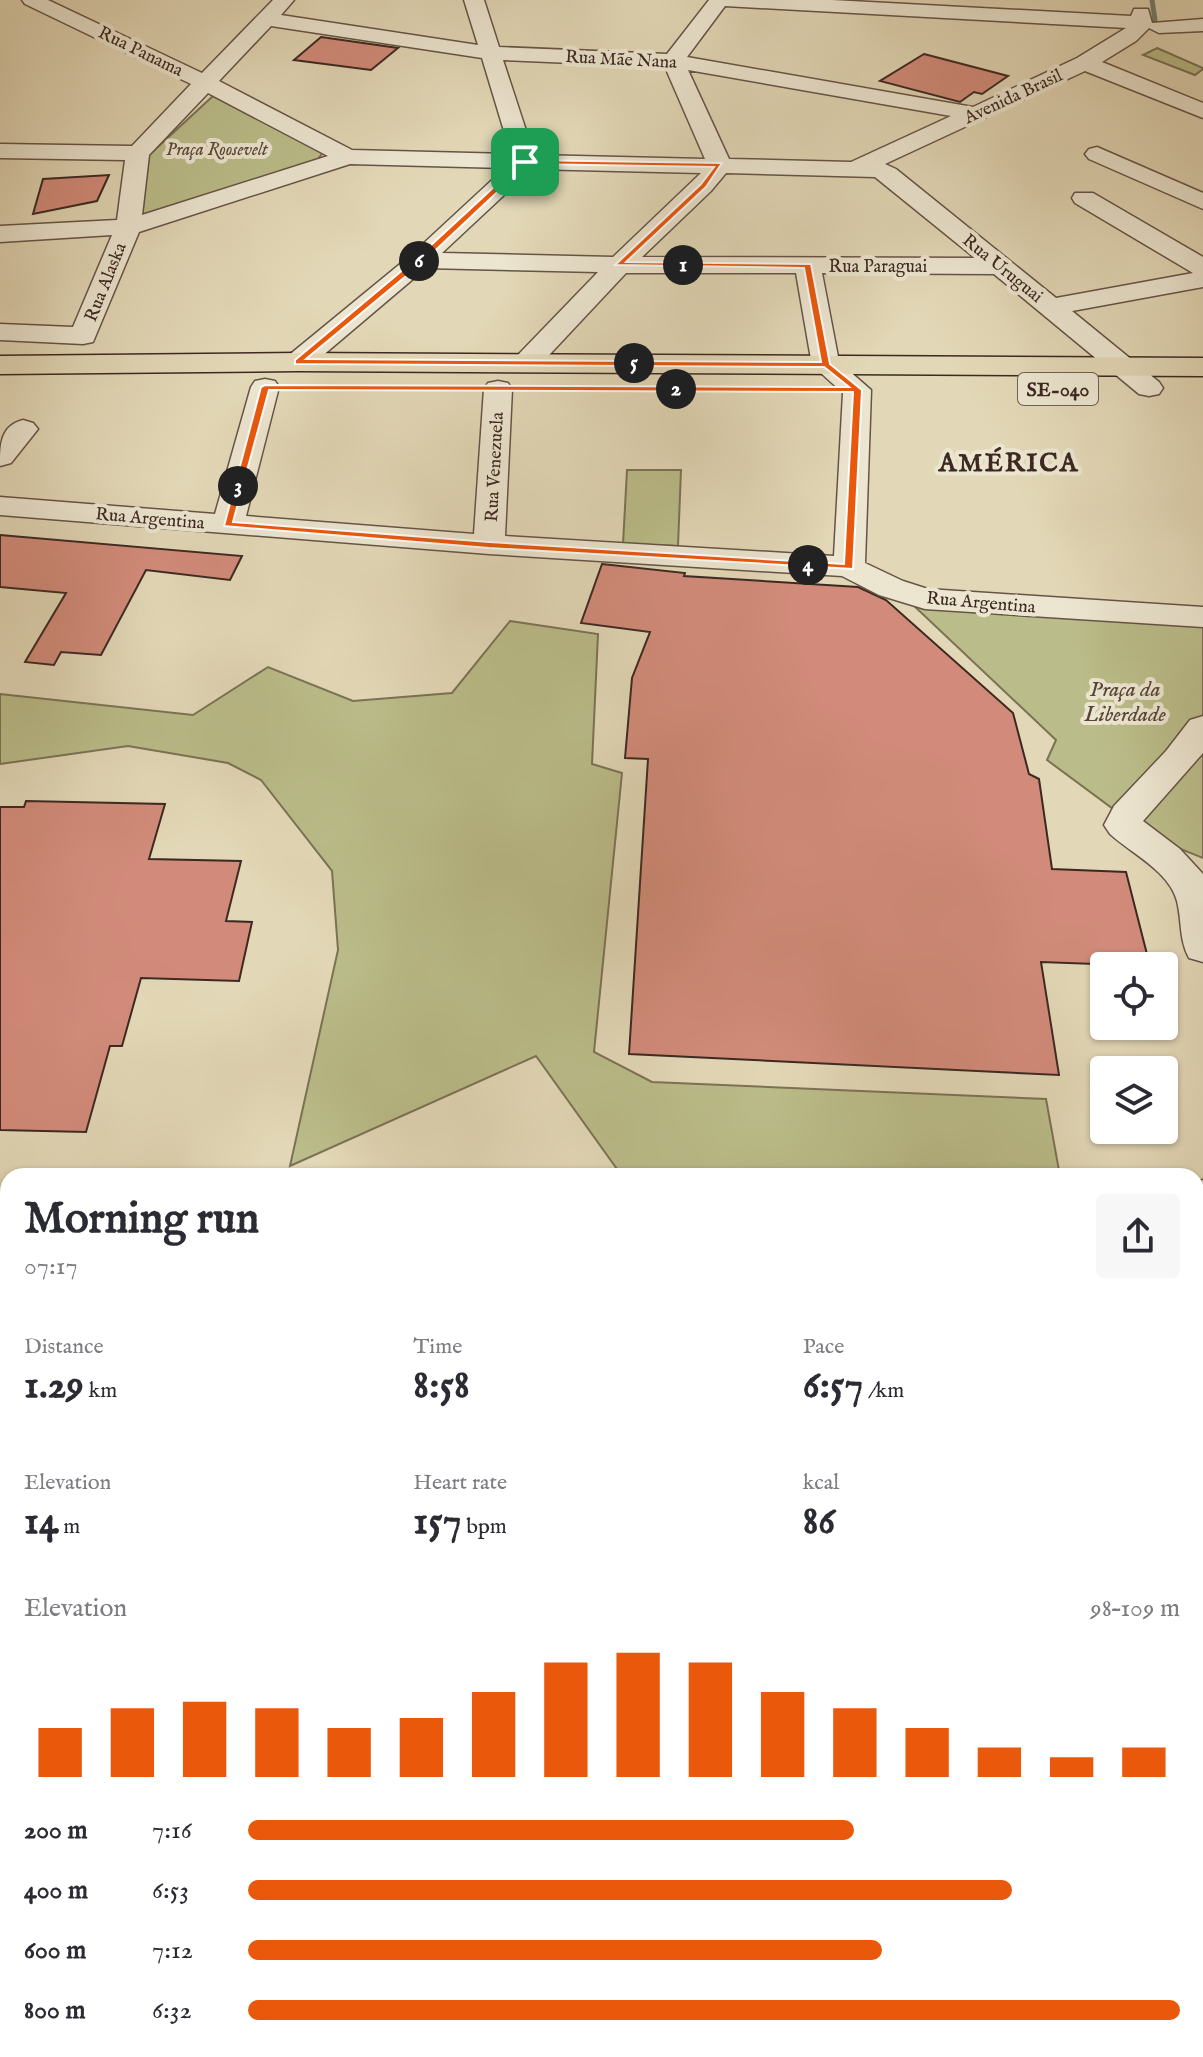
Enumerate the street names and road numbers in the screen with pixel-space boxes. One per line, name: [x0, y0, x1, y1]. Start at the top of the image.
street label: Rua Panama: [94, 22, 187, 83]
street label: Rua Mãe Nana: [565, 46, 678, 75]
street label: Avenida Brasil: [960, 65, 1067, 131]
street label: Rua Uruguai: [957, 230, 1047, 309]
street label: Rua Alaska: [80, 239, 133, 325]
street label: Rua Paraguai: [829, 256, 928, 279]
road number: SE-040: [1018, 373, 1098, 405]
street label: Rua Venezuela: [481, 411, 510, 523]
street label: Rua Argentina: [94, 503, 206, 536]
street label: Rua Argentina: [925, 587, 1037, 620]

